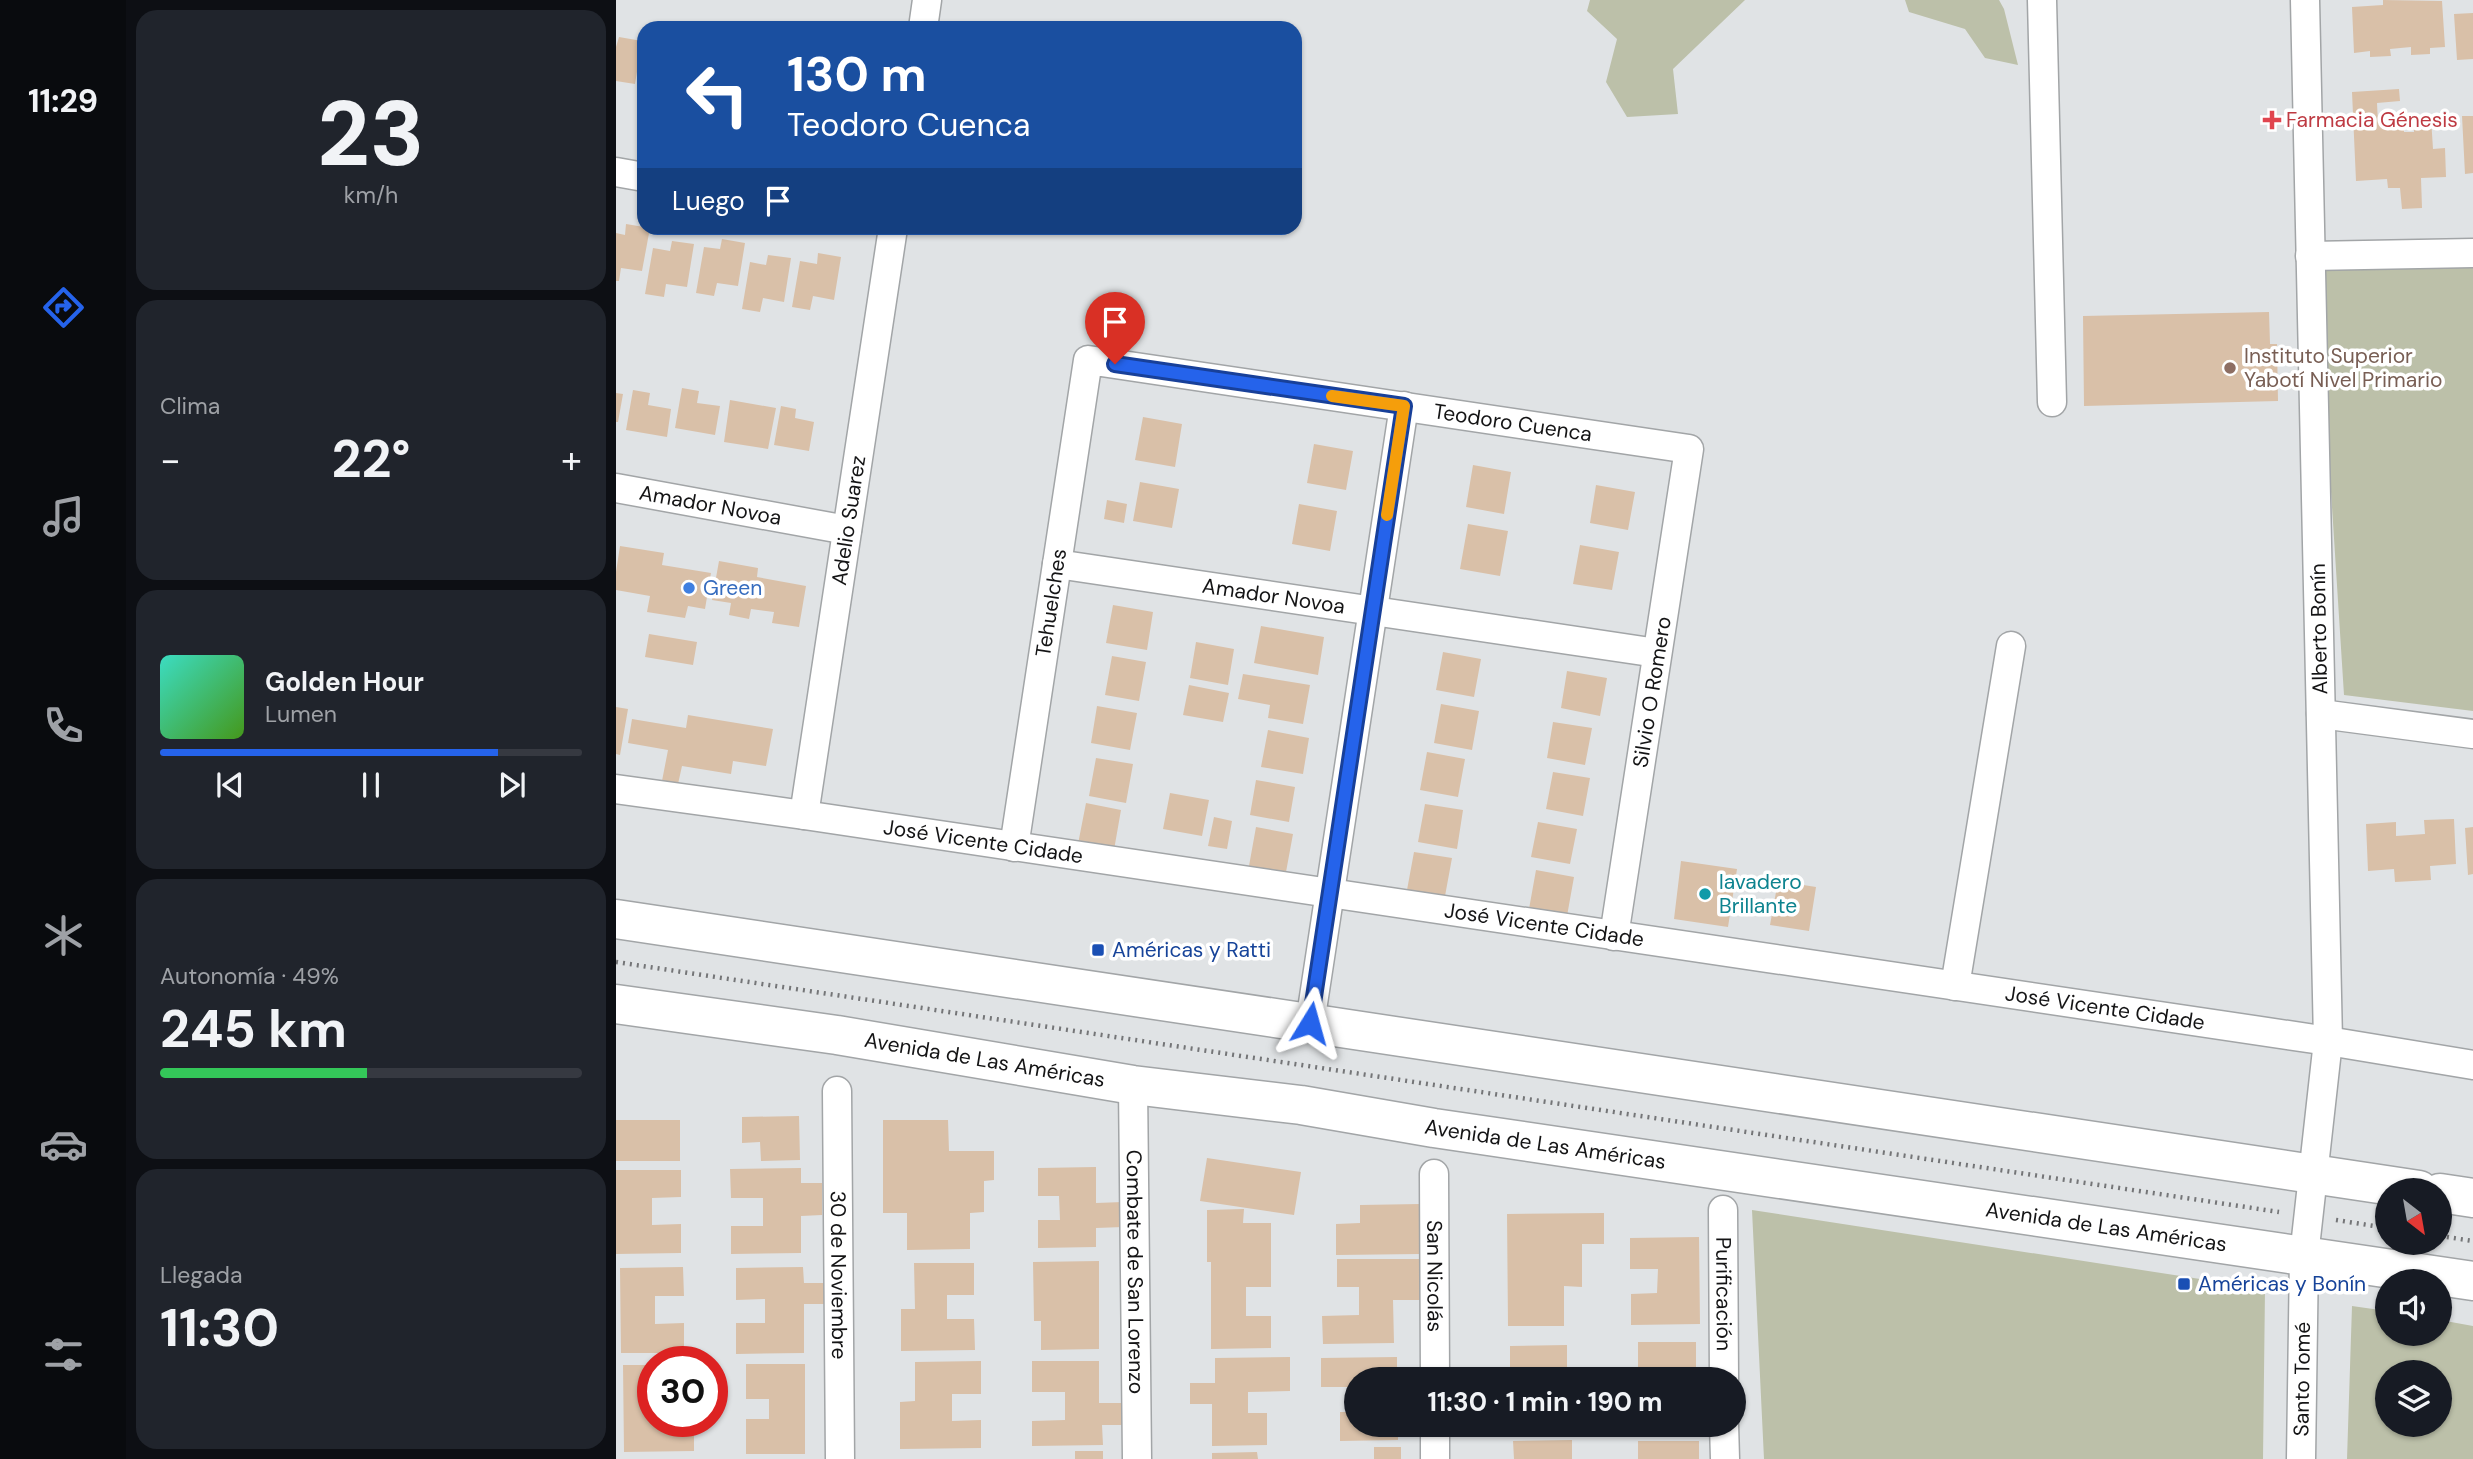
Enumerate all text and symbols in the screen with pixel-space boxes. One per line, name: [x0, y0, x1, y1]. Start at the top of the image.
text: 130 m: [787, 42, 927, 106]
icon: left: [672, 49, 763, 140]
text: 23: [317, 75, 425, 193]
text: 11:29: [28, 80, 98, 122]
text: Teodoro Cuenca: [787, 104, 1031, 146]
place label: Farmacia Génesis: [2286, 106, 2458, 134]
marker: Farmacia Génesis: [2264, 112, 2280, 128]
text: km/h: [344, 180, 398, 210]
icon: arrive: [759, 182, 797, 220]
text: Luego: [672, 184, 745, 218]
icon: directions: [39, 283, 88, 332]
pin: [1085, 292, 1145, 364]
icon: arrive: [1096, 303, 1134, 341]
place label: Instituto Superior Yabotí Nivel Primario: [2244, 342, 2442, 394]
marker: Instituto Superior Yabotí Nivel Primario: [2222, 360, 2238, 376]
text: Clima: [160, 391, 220, 421]
street label: Teodoro Cuenca: [1432, 397, 1594, 448]
text: 22°: [332, 425, 410, 493]
text: −: [160, 435, 181, 485]
text: +: [561, 435, 582, 485]
street label: Adelio Suarez: [825, 454, 872, 587]
street label: Amador Novoa: [637, 479, 784, 532]
icon: music: [39, 492, 88, 541]
street label: Tehuelches: [1029, 547, 1073, 659]
street label: Alberto Bonín: [2304, 563, 2334, 695]
street label: Amador Novoa: [1200, 572, 1347, 621]
place label: Green: [703, 574, 762, 602]
marker: Green: [681, 580, 697, 596]
street label: Silvio O Romero: [1626, 614, 1678, 770]
text: Golden Hour: [265, 665, 424, 699]
text: Lumen: [265, 699, 337, 729]
icon: phone: [39, 701, 88, 750]
icon: previous: [211, 766, 249, 804]
icon: pause: [352, 766, 390, 804]
icon: next: [493, 766, 531, 804]
street label: José Vicente Cidade: [882, 813, 1085, 870]
place label: lavadero Brillante: [1719, 868, 1802, 920]
marker: lavadero Brillante: [1697, 886, 1713, 902]
street label: José Vicente Cidade: [1442, 896, 1646, 953]
icon: climate: [39, 911, 88, 960]
place label: Américas y Ratti: [1112, 936, 1271, 964]
marker: Américas y Ratti: [1090, 942, 1106, 958]
text: Autonomía · 49%: [160, 961, 339, 991]
street label: José Vicente Cidade: [2003, 979, 2207, 1037]
position arrow: [1273, 986, 1347, 1060]
text: 245 km: [160, 995, 347, 1063]
street label: Avenida de Las Américas: [862, 1026, 1107, 1094]
street label: Avenida de Las Américas: [1422, 1113, 1668, 1176]
icon: car: [39, 1120, 88, 1169]
street label: Combate de San Lorenzo: [1120, 1150, 1150, 1394]
north arrow: [2375, 1178, 2452, 1255]
map controls: [2375, 1178, 2452, 1437]
street label: 30 de Noviembre: [824, 1190, 853, 1360]
street label: Avenida de Las Américas: [1984, 1195, 2229, 1259]
street label: San Nicolás: [1420, 1220, 1449, 1332]
street label: Purificación: [1709, 1237, 1738, 1351]
text: Llegada: [160, 1260, 243, 1290]
button: sound: [2375, 1269, 2452, 1346]
place label: Américas y Bonín: [2198, 1270, 2366, 1298]
marker: Américas y Bonín: [2176, 1276, 2192, 1292]
text: 11:30: [160, 1294, 279, 1362]
street label: Santo Tomé: [2287, 1321, 2317, 1437]
icon: filters: [39, 1330, 88, 1379]
speed limit sign: 30: [637, 1346, 728, 1437]
button: layers: [2375, 1360, 2452, 1437]
text: 11:30 · 1 min · 190 m: [1427, 1385, 1663, 1419]

